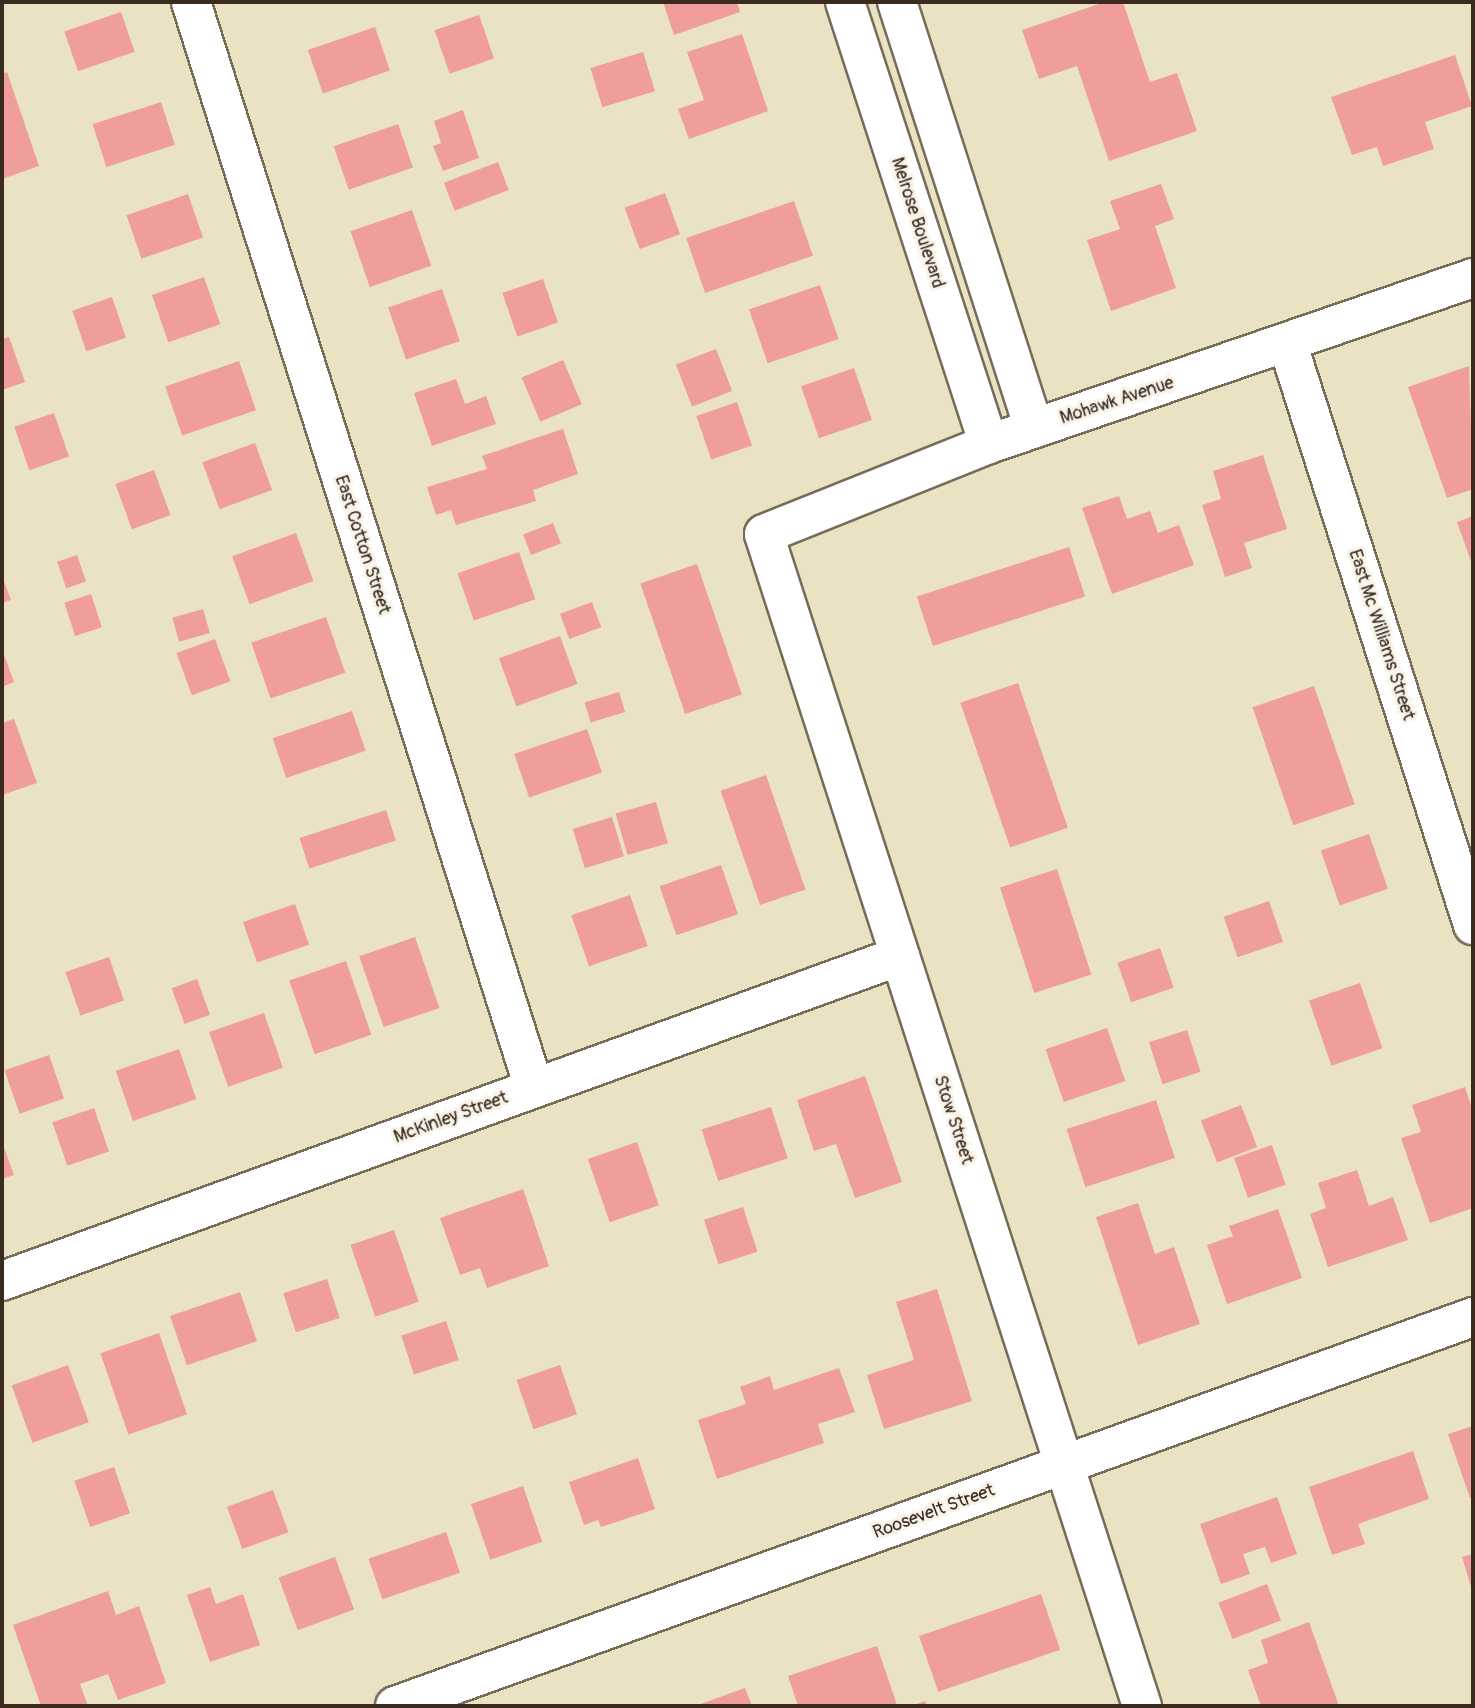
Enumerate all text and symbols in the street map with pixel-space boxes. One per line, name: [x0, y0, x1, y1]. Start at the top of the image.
street label: Melrose Boulevard: [886, 155, 948, 291]
street label: Mohawk Avenue: [1057, 372, 1177, 430]
street label: East Cotton Street: [329, 473, 395, 617]
street label: East Mc Williams Street: [1343, 547, 1419, 723]
street label: Stow Street: [928, 1073, 978, 1167]
street label: McKinley Street: [391, 1087, 511, 1149]
street label: Roosevelt Street: [870, 1480, 998, 1544]

